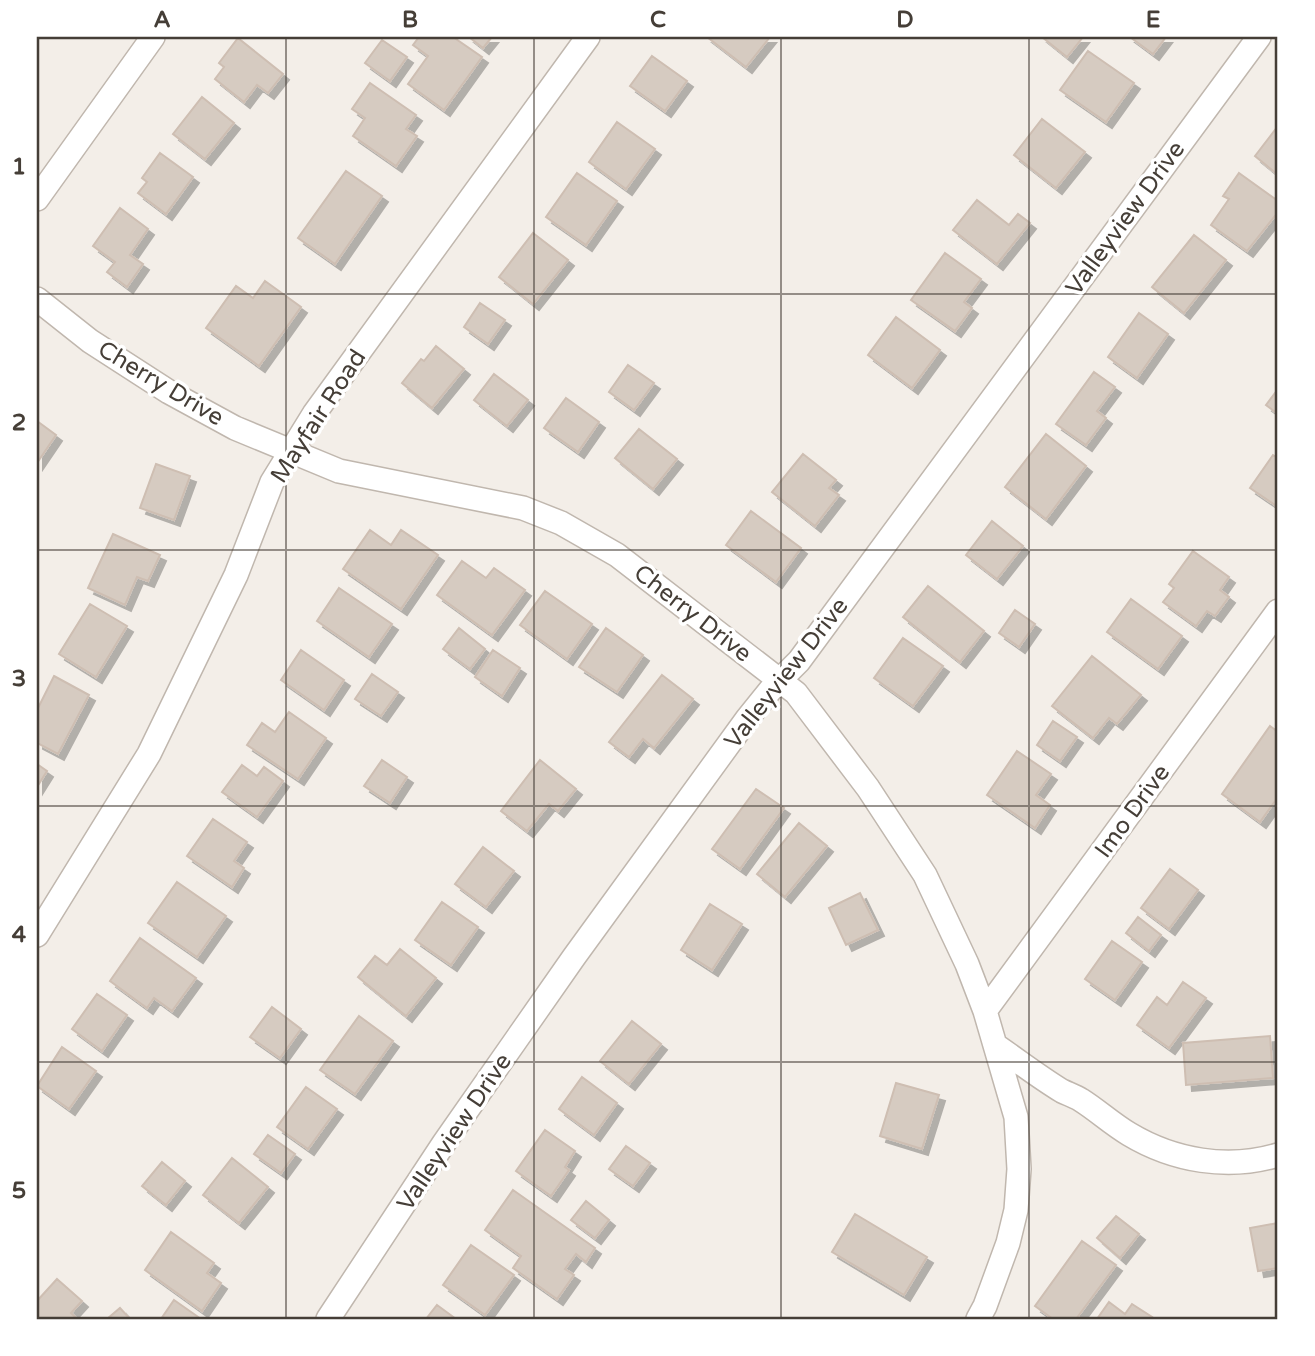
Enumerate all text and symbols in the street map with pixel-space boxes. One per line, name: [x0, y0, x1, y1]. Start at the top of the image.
text: A: [153, 6, 171, 34]
text: B: [402, 6, 418, 34]
text: C: [650, 6, 666, 34]
text: D: [896, 6, 914, 34]
text: E: [1146, 6, 1160, 34]
street label: Valleyview Drive: [1060, 135, 1191, 301]
text: 1: [12, 153, 26, 181]
street label: Cherry Drive: [93, 335, 229, 432]
street label: Mayfair Road: [265, 344, 372, 488]
text: 2: [12, 409, 26, 437]
street label: Cherry Drive: [628, 558, 757, 668]
street label: Valleyview Drive: [718, 592, 854, 755]
text: 3: [12, 665, 26, 693]
street label: Imo Drive: [1089, 759, 1176, 864]
text: 4: [12, 921, 27, 949]
street label: Valleyview Drive: [391, 1048, 518, 1217]
text: 5: [12, 1177, 26, 1205]

